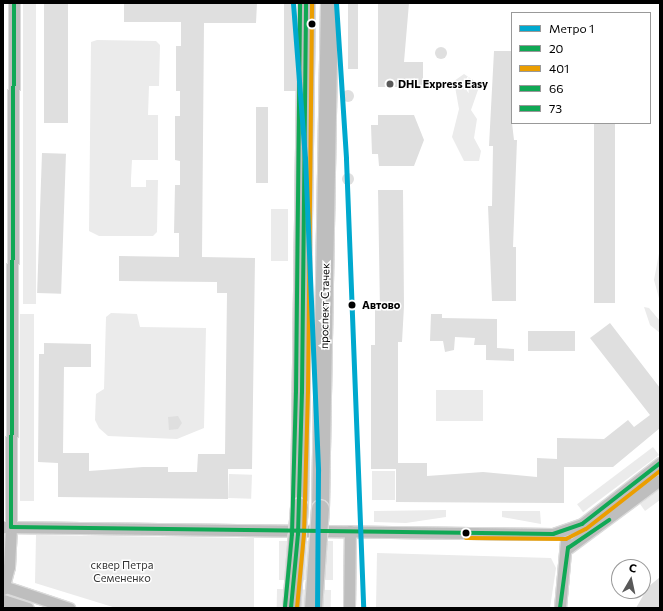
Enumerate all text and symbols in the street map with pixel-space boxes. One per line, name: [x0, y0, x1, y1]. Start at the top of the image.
legend: [511, 12, 651, 124]
unlabelled marker: [307, 19, 317, 29]
text: Метро 1: [549, 21, 594, 35]
text: 20: [549, 41, 563, 55]
text: 401: [549, 61, 569, 75]
place label: DHL Express Easy: [398, 77, 488, 91]
marker: DHL Express Easy: [385, 79, 395, 89]
text: 66: [549, 81, 564, 95]
text: 73: [549, 101, 562, 115]
street label: проспект Стачек: [318, 263, 332, 349]
marker: Автово: [345, 298, 359, 312]
place label: Автово: [362, 298, 400, 312]
unlabelled marker: [461, 528, 471, 538]
park label: сквер Петра Семененко: [91, 559, 153, 585]
north arrow: [611, 559, 651, 599]
text: С: [628, 561, 638, 575]

